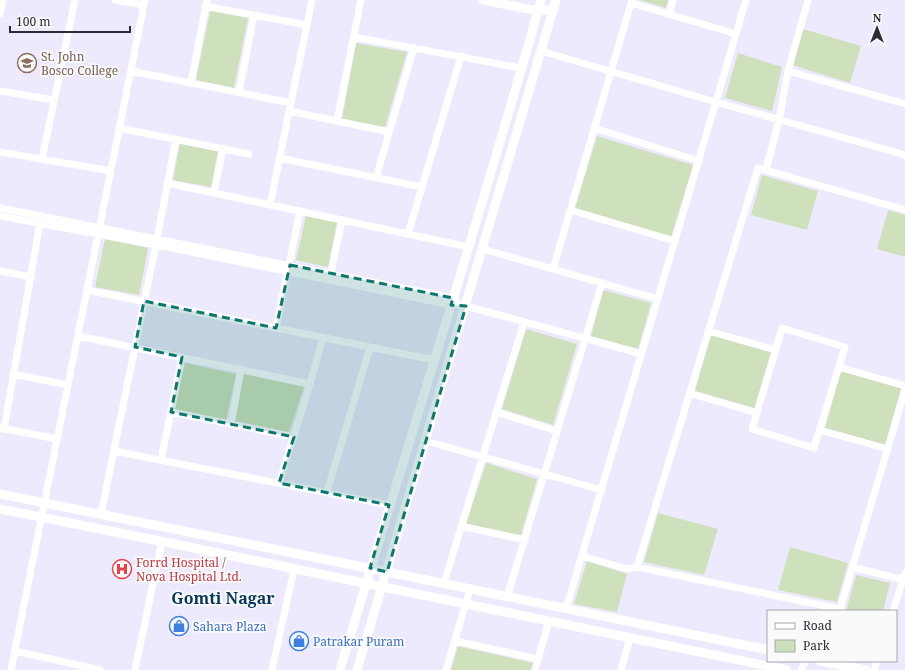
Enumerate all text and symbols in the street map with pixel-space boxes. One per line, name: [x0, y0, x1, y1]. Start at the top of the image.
scale bar: [10, 8, 130, 34]
north arrow: [857, 8, 897, 48]
text: N: [873, 10, 882, 25]
text: 100 m: [16, 13, 51, 30]
place label: St. John Bosco College: [41, 48, 118, 79]
school or university icon: St. John Bosco College: [16, 52, 38, 74]
place label: Forrd Hospital / Nova Hospital Ltd.: [136, 554, 242, 585]
hospital icon: Forrd Hospital / Nova Hospital Ltd.: [111, 558, 133, 580]
district label: Gomti Nagar: [171, 587, 275, 609]
legend: [767, 610, 897, 662]
shop icon: Sahara Plaza: [168, 615, 190, 637]
text: Road: [803, 617, 833, 634]
place label: Sahara Plaza: [193, 618, 267, 635]
shop icon: Patrakar Puram: [288, 630, 310, 652]
place label: Patrakar Puram: [313, 633, 404, 650]
text: Park: [803, 637, 831, 654]

